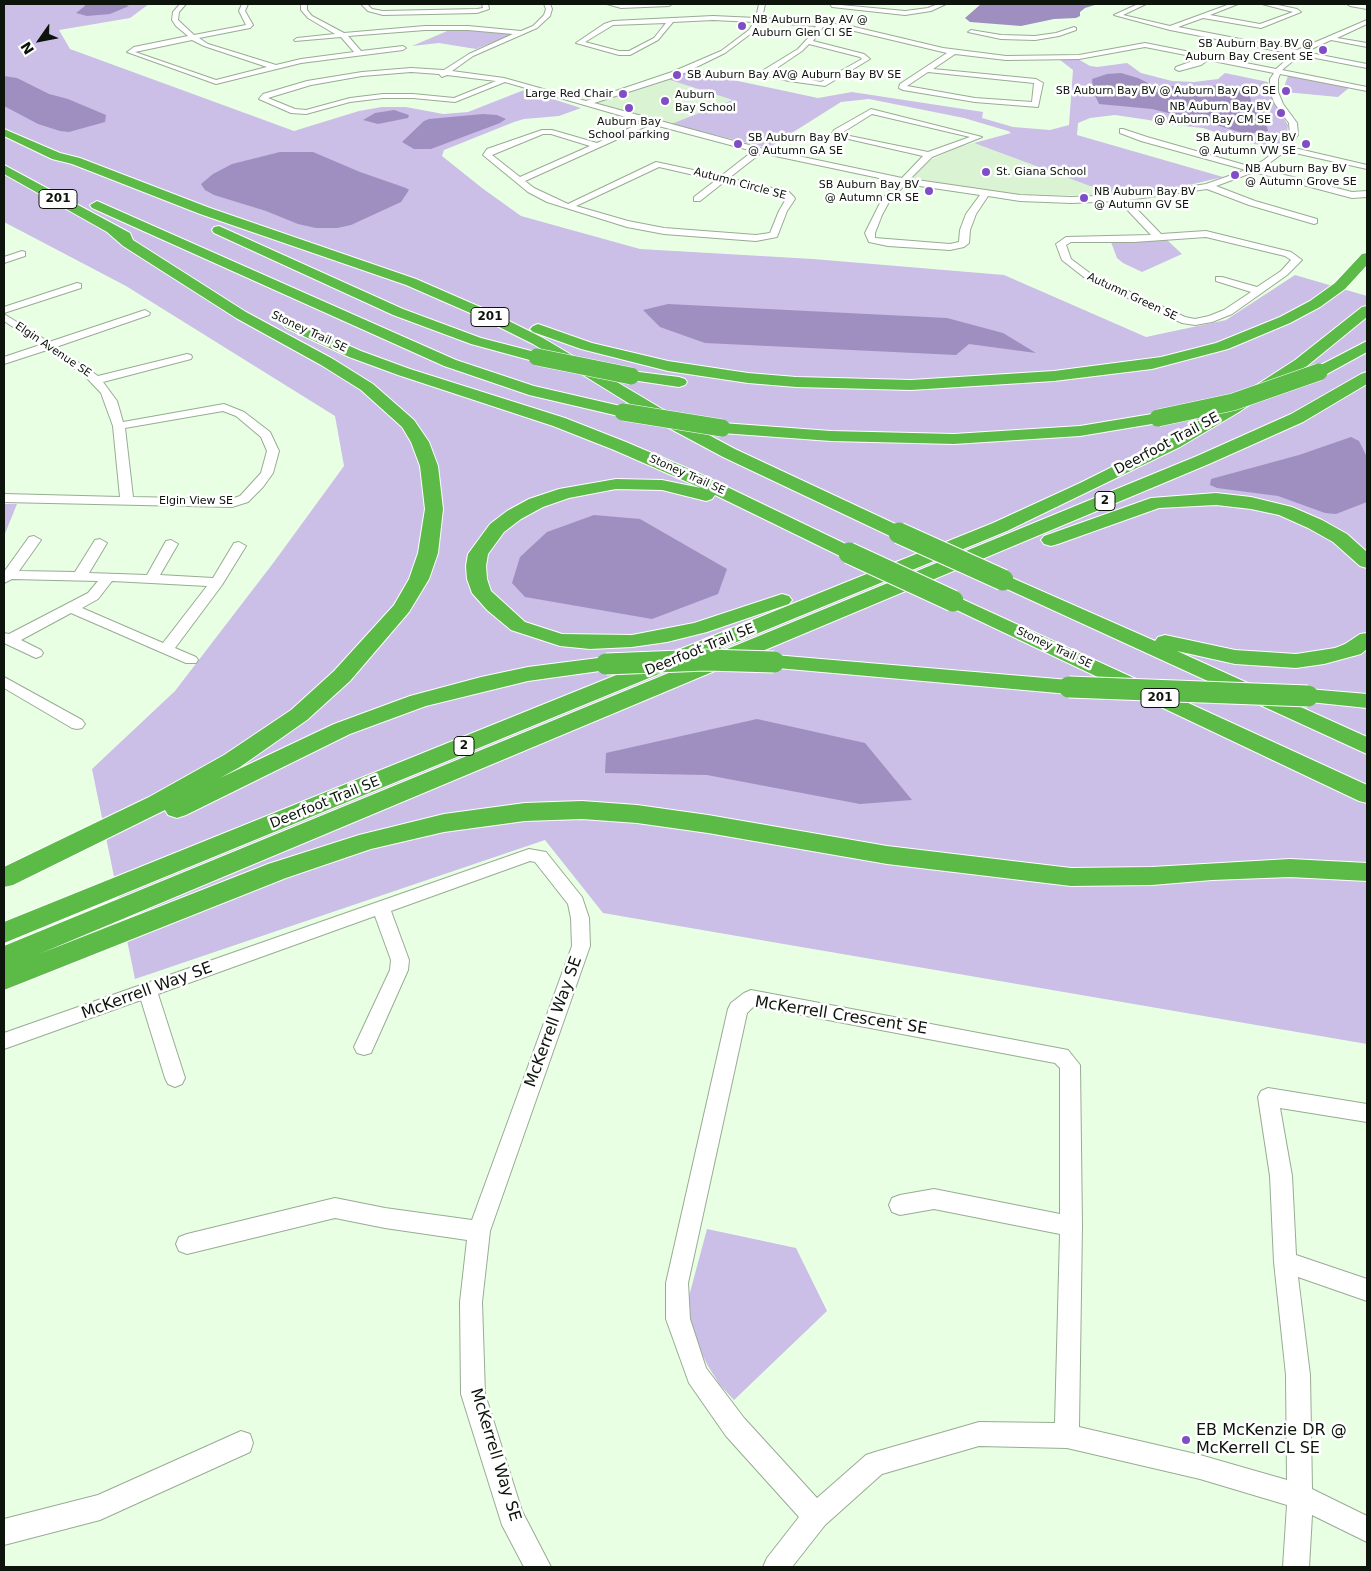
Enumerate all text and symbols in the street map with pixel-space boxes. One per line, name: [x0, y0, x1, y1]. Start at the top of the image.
place label: NB Auburn Bay AV @ Auburn Glen CI SE: [752, 13, 868, 39]
north arrow: [15, 15, 65, 65]
marker: NB Auburn Bay AV @ Auburn Glen CI SE: [736, 20, 748, 32]
place label: SB Auburn Bay BV @ Auburn Bay Cresent SE: [1186, 37, 1313, 63]
text: N: [18, 39, 37, 57]
marker: SB Auburn Bay BV @ Auburn Bay Cresent SE: [1317, 44, 1329, 56]
place label: SB Auburn Bay AV@ Auburn Bay BV SE: [687, 68, 901, 82]
marker: SB Auburn Bay AV@ Auburn Bay BV SE: [671, 69, 683, 81]
place label: SB Auburn Bay BV @ Auburn Bay GD SE: [1056, 84, 1276, 98]
marker: SB Auburn Bay BV @ Auburn Bay GD SE: [1280, 85, 1292, 97]
place label: Large Red Chair: [525, 87, 613, 101]
marker: Large Red Chair: [617, 88, 629, 100]
place label: Auburn Bay School: [675, 88, 736, 114]
marker: Auburn Bay School: [659, 95, 671, 107]
place label: NB Auburn Bay BV @ Auburn Bay CM SE: [1154, 100, 1271, 126]
marker: Auburn Bay School parking: [623, 102, 635, 114]
marker: NB Auburn Bay BV @ Auburn Bay CM SE: [1275, 107, 1287, 119]
place label: Auburn Bay School parking: [588, 115, 670, 141]
place label: SB Auburn Bay BV @ Autumn GA SE: [748, 131, 848, 157]
place label: SB Auburn Bay BV @ Autumn VW SE: [1196, 131, 1296, 157]
marker: SB Auburn Bay BV @ Autumn GA SE: [732, 138, 744, 150]
marker: SB Auburn Bay BV @ Autumn VW SE: [1300, 138, 1312, 150]
place label: NB Auburn Bay BV @ Autumn Grove SE: [1245, 162, 1357, 188]
street label: Autumn Circle SE: [692, 165, 788, 203]
place label: St. Giana School: [996, 165, 1086, 179]
marker: St. Giana School: [980, 166, 992, 178]
marker: NB Auburn Bay BV @ Autumn Grove SE: [1229, 169, 1241, 181]
place label: SB Auburn Bay BV @ Autumn CR SE: [819, 178, 919, 204]
marker: SB Auburn Bay BV @ Autumn CR SE: [923, 185, 935, 197]
place label: NB Auburn Bay BV @ Autumn GV SE: [1094, 185, 1196, 211]
road number: 201: [39, 190, 77, 208]
marker: NB Auburn Bay BV @ Autumn GV SE: [1078, 192, 1090, 204]
street label: Autumn Green SE: [1085, 270, 1179, 324]
road number: 201: [471, 308, 509, 326]
street label: Stoney Trail SE: [269, 309, 349, 355]
street label: Elgin Avenue SE: [12, 320, 94, 380]
street label: Deerfoot Trail SE: [1112, 409, 1222, 479]
street label: Stoney Trail SE: [647, 452, 727, 498]
road number: 2: [1095, 492, 1115, 511]
street label: Elgin View SE: [159, 494, 233, 508]
street label: Deerfoot Trail SE: [643, 620, 757, 680]
street label: Stoney Trail SE: [1014, 625, 1094, 671]
road number: 201: [1141, 688, 1179, 708]
road number: 2: [454, 736, 474, 756]
street label: Deerfoot Trail SE: [268, 773, 382, 833]
street label: McKerrell Way SE: [521, 954, 587, 1090]
street label: McKerrell Way SE: [79, 958, 215, 1024]
street label: McKerrell Crescent SE: [753, 993, 929, 1039]
street label: McKerrell Way SE: [466, 1386, 524, 1524]
place label: EB McKenzie DR @ McKerrell CL SE: [1196, 1421, 1347, 1459]
marker: EB McKenzie DR @ McKerrell CL SE: [1180, 1434, 1192, 1446]

